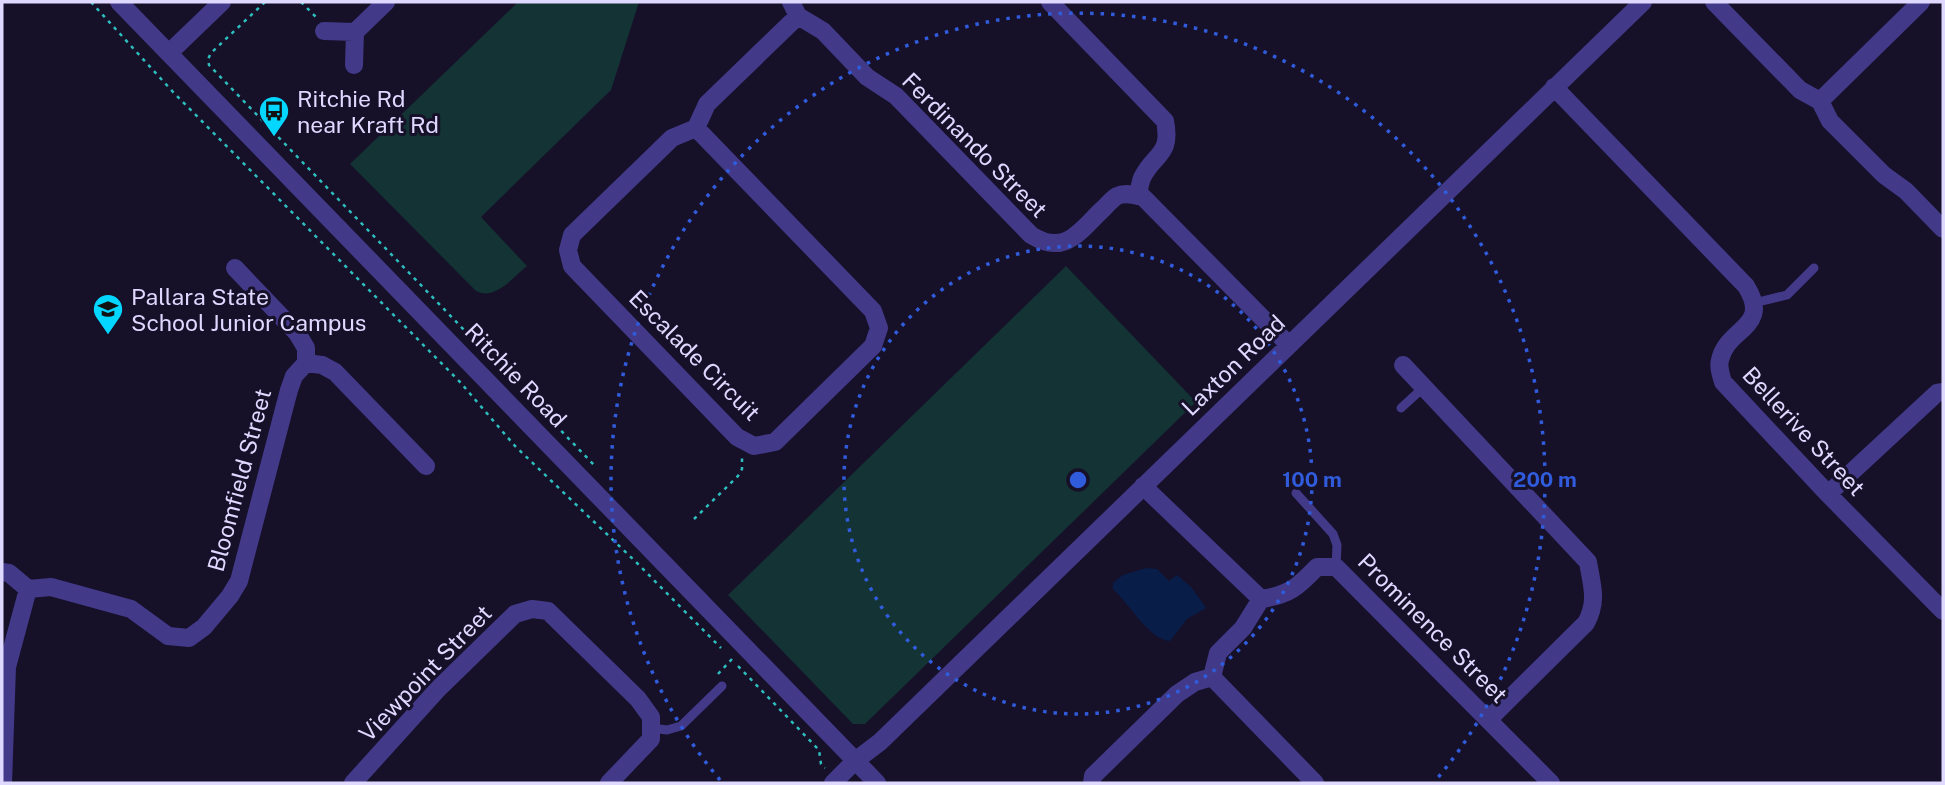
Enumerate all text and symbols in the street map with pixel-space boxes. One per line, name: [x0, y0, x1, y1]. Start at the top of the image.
street label: Ferdinando Street: [897, 67, 1053, 223]
place label: Ritchie Rd near Kraft Rd: [297, 85, 439, 138]
bus stop icon: Ritchie Rd near Kraft Rd: [257, 94, 291, 138]
place label: Pallara State School Junior Campus: [131, 283, 367, 336]
street label: Escalade Circuit: [624, 284, 766, 426]
school or university icon: Pallara State School Junior Campus: [91, 292, 125, 336]
street label: Laxton Road: [1176, 309, 1290, 421]
street label: Ritchie Road: [460, 317, 572, 433]
street label: Bellerive Street: [1737, 361, 1871, 501]
street label: Bloomfield Street: [202, 386, 276, 574]
text: 100 m: [1282, 467, 1342, 492]
text: 200 m: [1513, 467, 1577, 492]
centre of rings: [1066, 468, 1090, 492]
street label: Prominence Street: [1353, 548, 1513, 708]
street label: Viewpoint Street: [353, 599, 497, 747]

